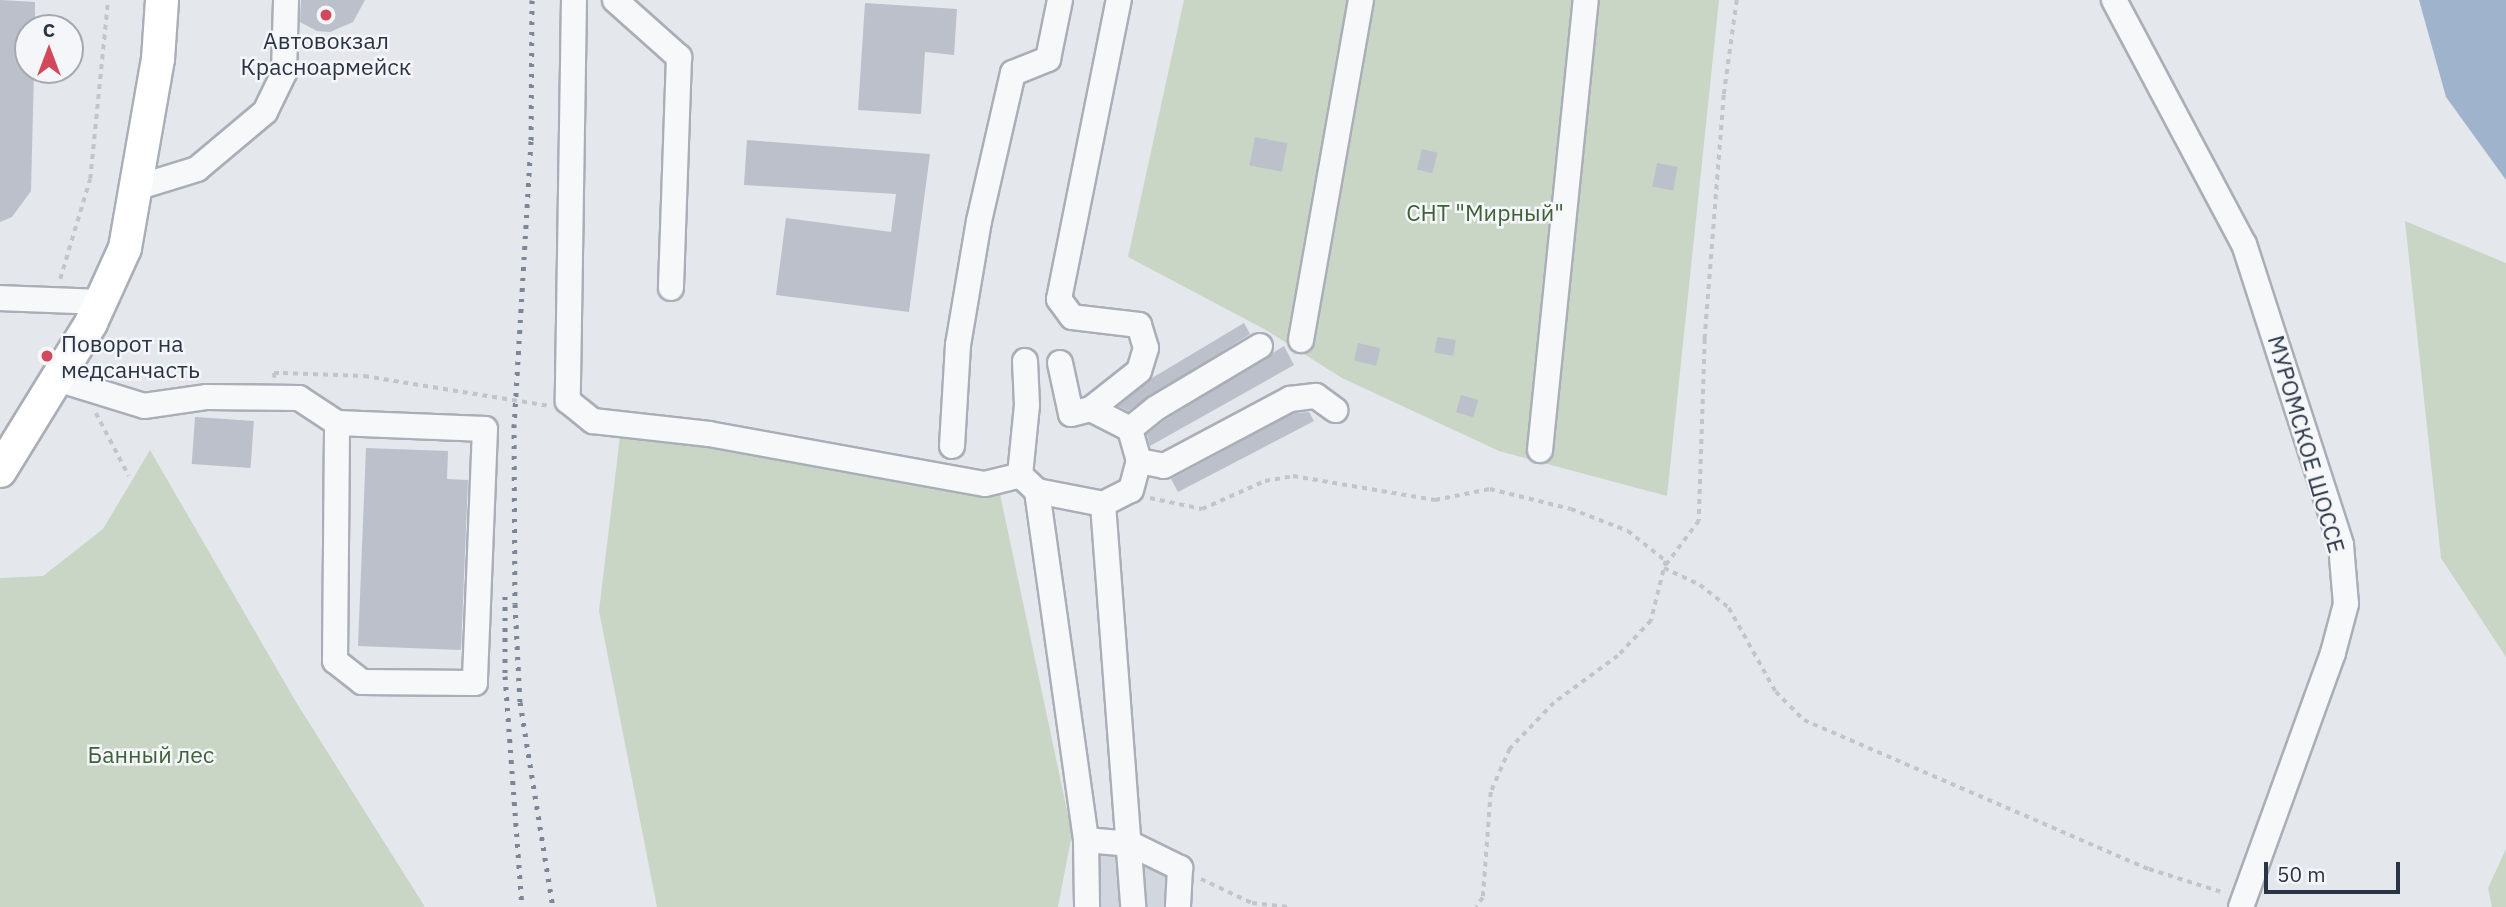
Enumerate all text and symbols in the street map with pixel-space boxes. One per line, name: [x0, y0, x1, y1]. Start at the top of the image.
marker: Автовокзал Красноармейск: [318, 7, 334, 23]
north arrow: [14, 14, 84, 84]
text: С: [43, 18, 55, 42]
place label: Автовокзал Красноармейск: [241, 26, 411, 80]
park label: СНТ "Мирный": [1406, 198, 1564, 226]
place label: Поворот на медсанчасть: [61, 329, 200, 383]
street label: МУРОМСКОЕ ШОССЕ: [2263, 332, 2351, 556]
marker: Поворот на медсанчасть: [39, 348, 55, 364]
park label: Банный лес: [88, 740, 214, 768]
scale bar: [2268, 848, 2404, 892]
text: 50 m: [2277, 860, 2326, 888]

